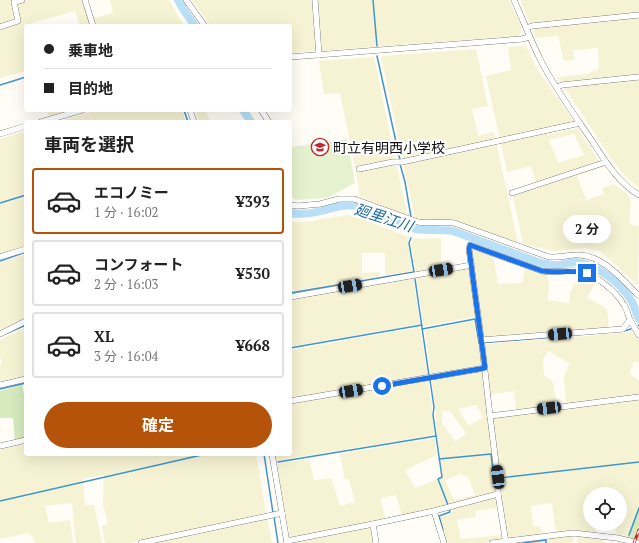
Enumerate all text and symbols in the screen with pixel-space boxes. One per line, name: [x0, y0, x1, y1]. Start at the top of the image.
text: 乗車地: [68, 40, 113, 60]
text: 目的地: [68, 78, 113, 98]
text: 車両を選択: [44, 132, 134, 156]
school or university icon: 町立有明西小学校: [310, 137, 330, 157]
place label: 町立有明西小学校: [333, 138, 445, 157]
text: エコノミー: [94, 182, 169, 202]
icon: car: [46, 183, 82, 219]
text: ¥393: [236, 191, 270, 211]
water label: 廻里江川: [352, 198, 418, 236]
text: 1 分 · 16:02: [94, 203, 159, 221]
callout: 2 分: [563, 215, 611, 243]
text: 2 分: [575, 220, 599, 238]
text: コンフォート: [94, 254, 184, 274]
icon: car: [46, 255, 82, 291]
car: [428, 262, 454, 278]
text: ¥530: [236, 263, 270, 283]
route end: [578, 264, 596, 282]
text: 2 分 · 16:03: [94, 275, 159, 293]
car: [337, 278, 363, 294]
text: XL: [94, 326, 114, 346]
icon: car: [46, 327, 82, 363]
car: [548, 327, 572, 341]
text: ¥668: [236, 335, 270, 355]
text: 3 分 · 16:04: [94, 347, 159, 365]
route start: [373, 377, 391, 395]
car: [338, 383, 364, 399]
car: [536, 401, 562, 415]
button: 確定: [44, 402, 272, 448]
car: [491, 464, 505, 490]
map controls: [583, 487, 627, 531]
button: locate: [583, 487, 627, 531]

